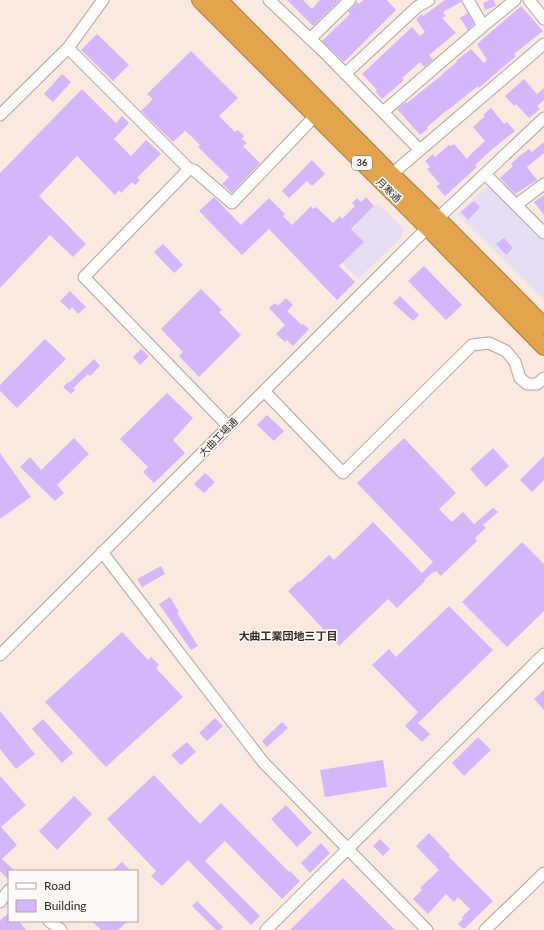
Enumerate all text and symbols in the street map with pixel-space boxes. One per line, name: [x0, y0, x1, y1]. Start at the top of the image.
road number: 36: [352, 156, 372, 170]
street label: 月寒通: [374, 175, 404, 205]
street label: 大曲工場通: [196, 415, 240, 459]
district label: 大曲工業団地三丁目: [239, 629, 338, 642]
legend: [8, 870, 138, 922]
text: Road: [44, 878, 71, 893]
text: Building: [44, 898, 87, 913]

